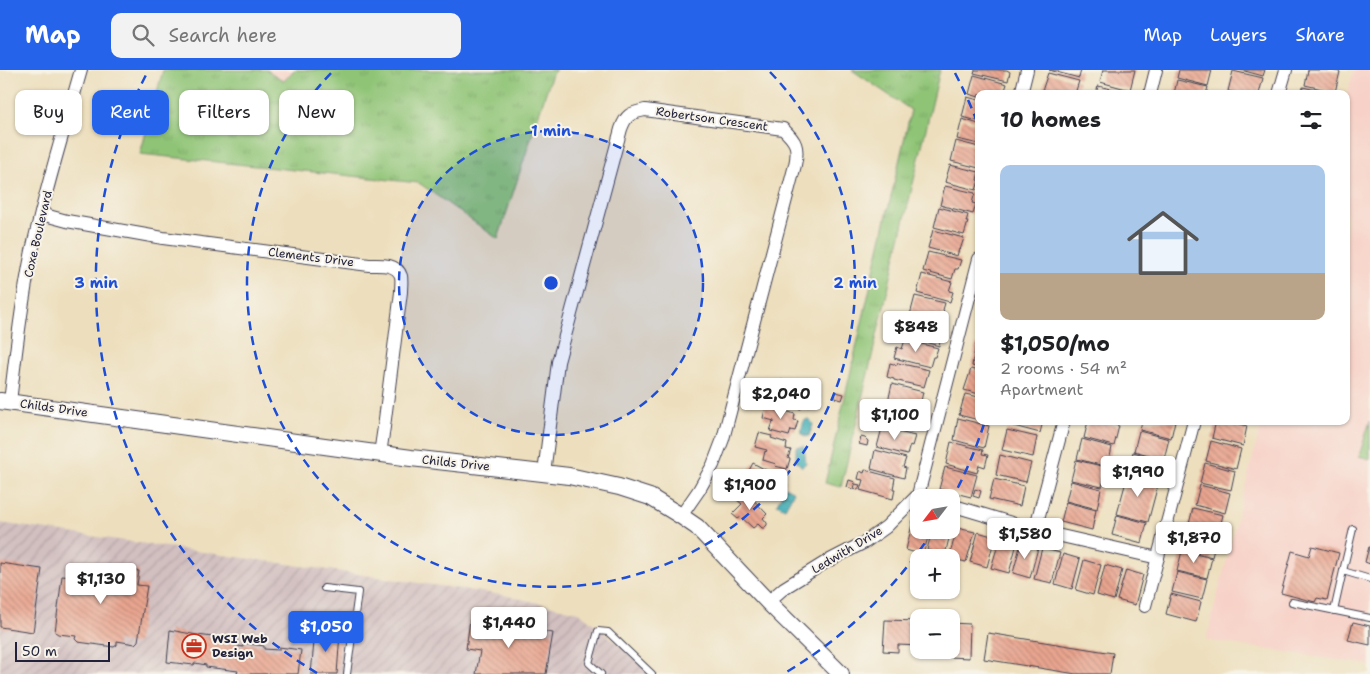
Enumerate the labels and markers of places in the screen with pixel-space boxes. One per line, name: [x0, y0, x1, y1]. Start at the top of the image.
centre of rings: [542, 274, 560, 292]
pin: $848: [886, 310, 946, 353]
pin: $2,040: [740, 378, 822, 420]
pin: $1,100: [854, 398, 936, 441]
pin: $1,990: [1097, 456, 1179, 498]
pin: $1,900: [709, 468, 791, 511]
pin: $1,580: [984, 518, 1066, 560]
pin: $1,870: [1153, 522, 1235, 564]
pin: $1,130: [60, 562, 142, 605]
pin: $1,440: [468, 606, 550, 649]
pin: $1,050: [285, 610, 367, 653]
place label: WSI Web Design: [212, 631, 268, 661]
office icon: WSI Web Design: [181, 633, 207, 659]

